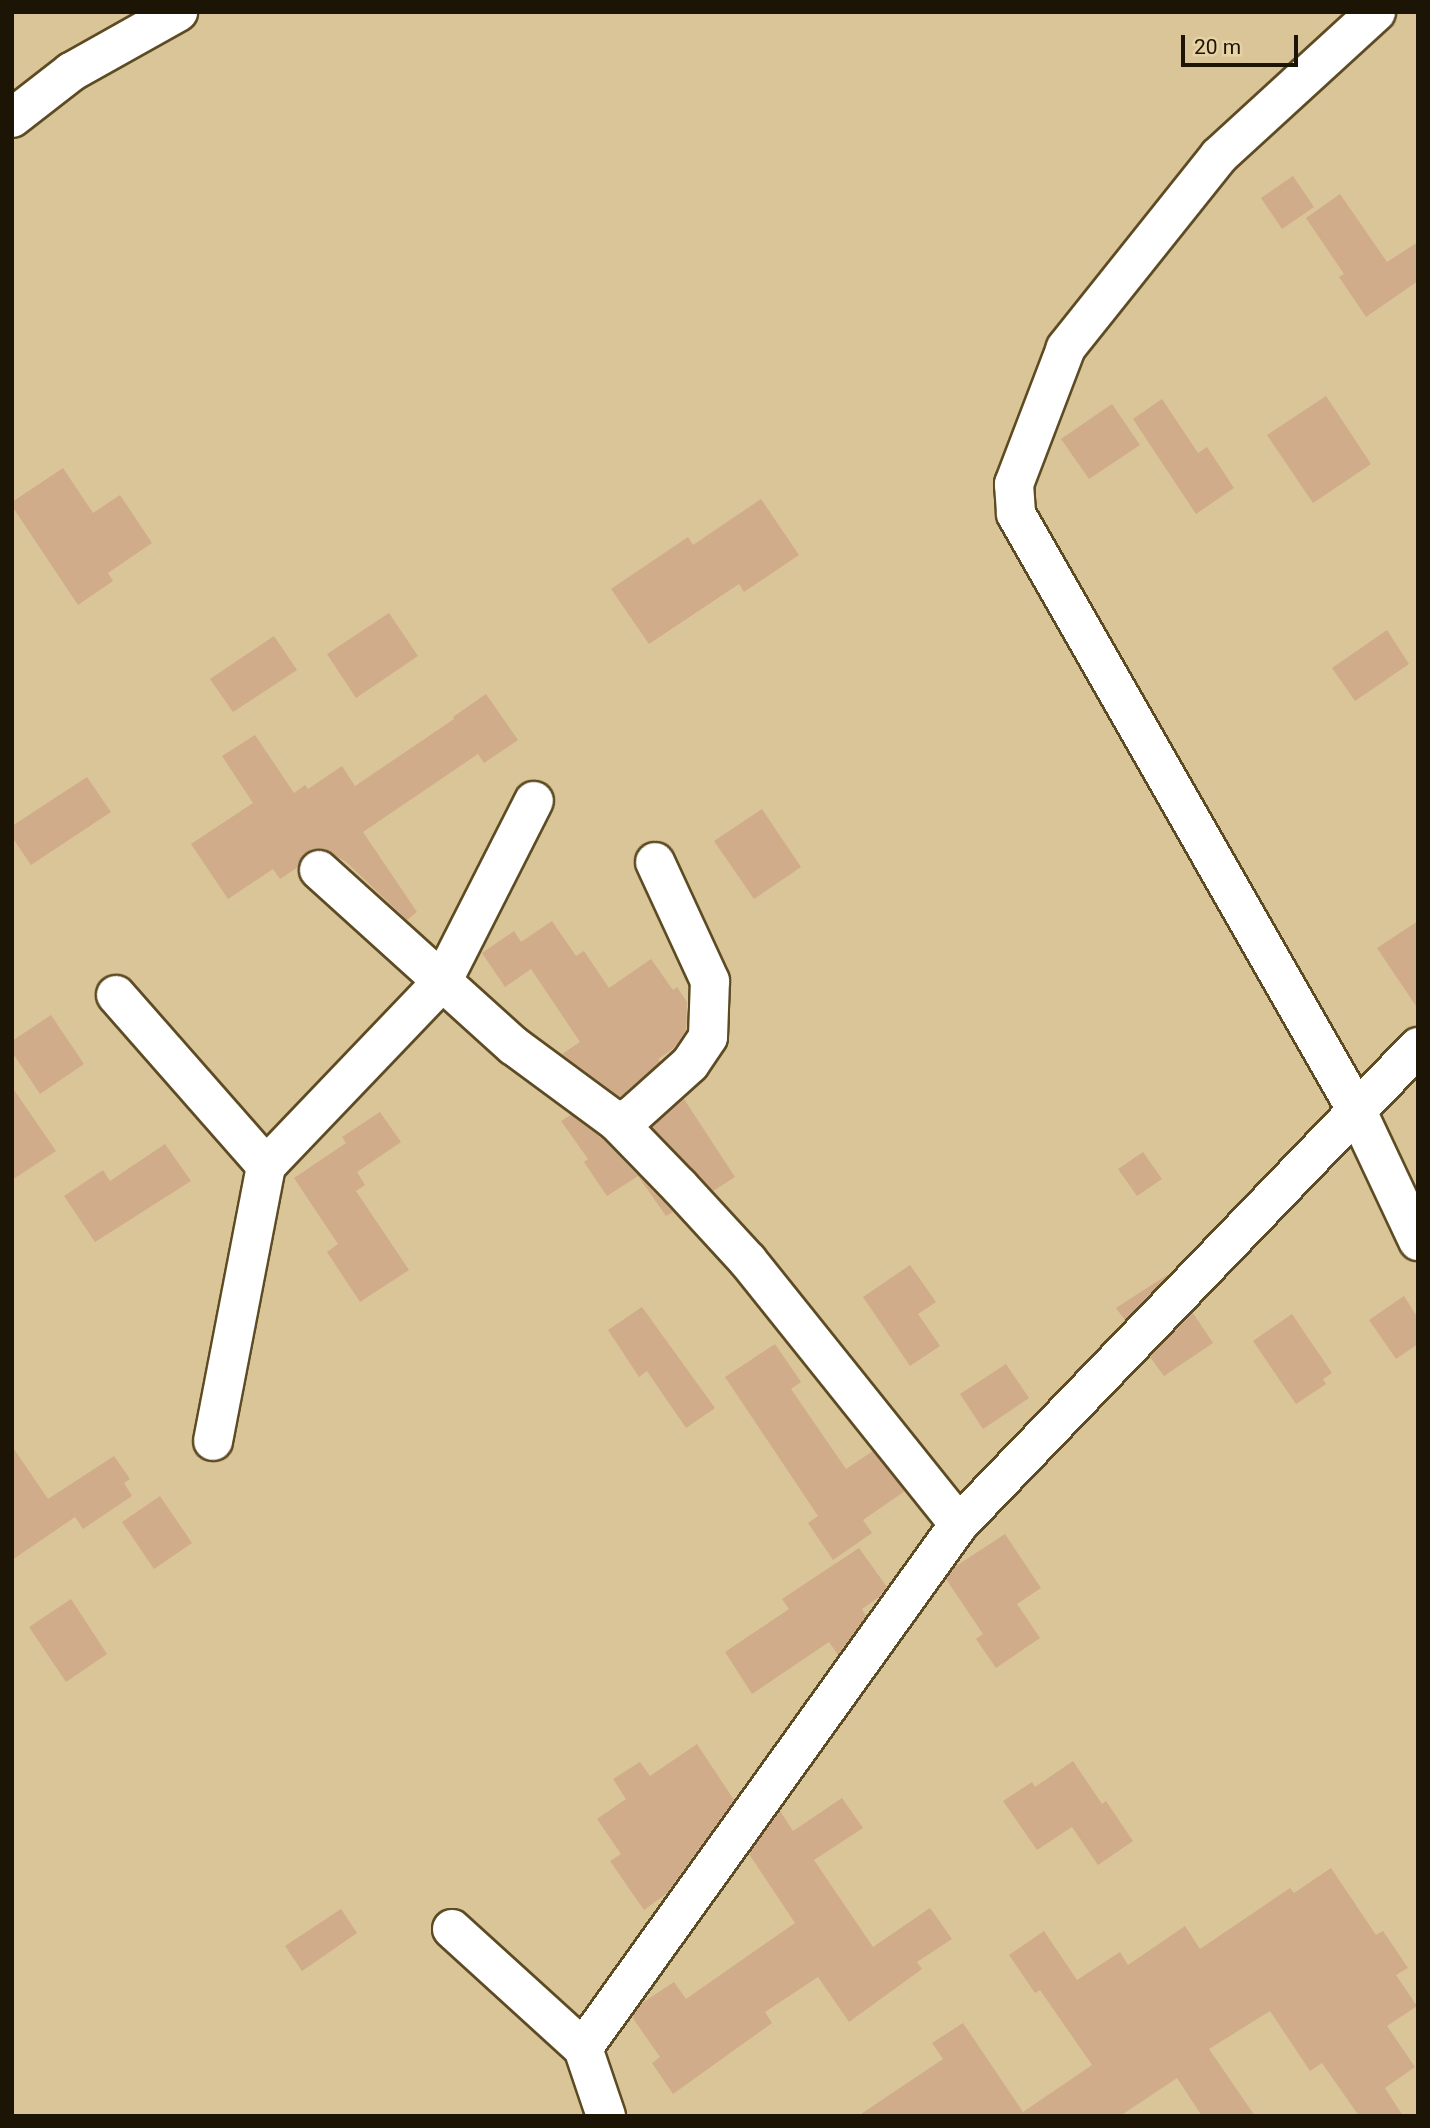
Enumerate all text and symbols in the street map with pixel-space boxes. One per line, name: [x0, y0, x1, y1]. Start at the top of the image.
scale bar: [1185, 21, 1302, 65]
text: 20 m: [1194, 35, 1241, 59]

